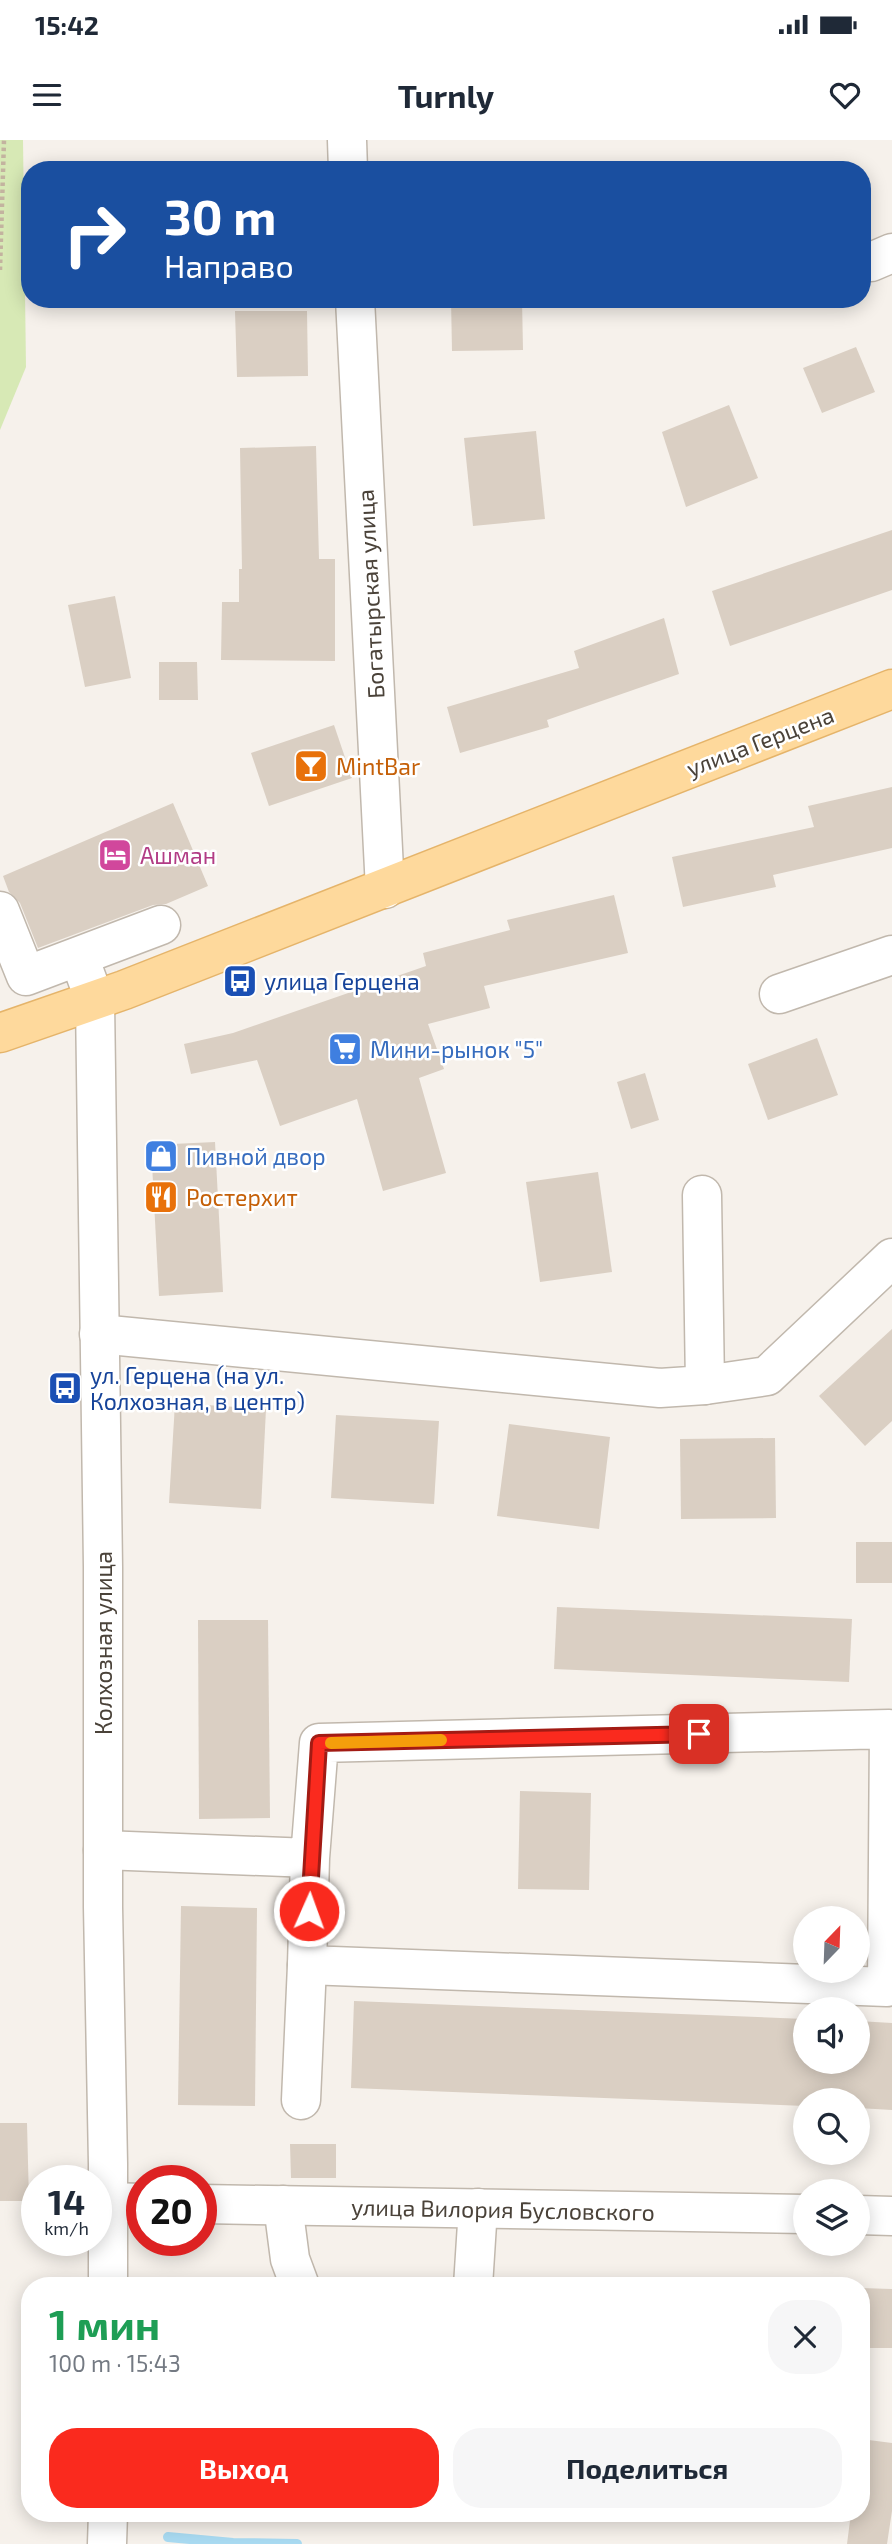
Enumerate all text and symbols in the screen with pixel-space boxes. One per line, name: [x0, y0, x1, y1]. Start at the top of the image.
text: 15:42: [35, 9, 99, 40]
icon: menu: [28, 76, 66, 114]
text: Turnly: [398, 76, 494, 114]
icon: heart: [826, 76, 864, 114]
text: 30 m: [164, 186, 276, 245]
icon: right: [49, 189, 140, 280]
text: Направо: [164, 246, 294, 284]
street label: Богатырская улица: [351, 489, 390, 699]
street label: улица Герцена: [682, 700, 838, 783]
bar icon: MintBar: [292, 747, 330, 785]
place label: MintBar: [336, 752, 420, 780]
hotel icon: Ашман: [96, 836, 134, 874]
place label: Ашман: [140, 841, 216, 869]
bus stop icon: улица Герцена: [221, 962, 259, 1000]
place label: улица Герцена: [264, 967, 420, 996]
supermarket icon: Мини-рынок "5": [326, 1030, 364, 1068]
place label: Мини-рынок "5": [370, 1035, 543, 1063]
shop icon: Пивной двор: [142, 1137, 180, 1175]
place label: Пивной двор: [186, 1142, 326, 1170]
restaurant icon: Ростерхит: [142, 1178, 180, 1216]
place label: Ростерхит: [186, 1183, 298, 1211]
place label: ул. Герцена (на ул. Колхозная, в центр): [90, 1361, 305, 1415]
bus stop icon: ул. Герцена (на ул. Колхозная, в центр): [46, 1369, 84, 1407]
street label: Колхозная улица: [89, 1551, 118, 1735]
pin: [669, 1704, 729, 1764]
icon: arrive: [680, 1715, 718, 1753]
position arrow: [272, 1874, 346, 1948]
north arrow: [793, 1906, 870, 1983]
map controls: [793, 1906, 870, 2256]
button: sound: [793, 1997, 870, 2074]
button: search: [793, 2088, 870, 2165]
speed limit sign: 20: [126, 2165, 217, 2256]
button: layers: [793, 2179, 870, 2256]
text: 14: [48, 2180, 85, 2222]
street label: улица Вилория Бусловского: [351, 2192, 655, 2227]
text: km/h: [44, 2217, 89, 2239]
text: 1 мин: [49, 2298, 160, 2348]
button: close: [768, 2300, 842, 2374]
text: 100 m · 15:43: [49, 2349, 181, 2377]
button: Выход: [49, 2428, 439, 2508]
button: Поделиться: [453, 2428, 842, 2508]

